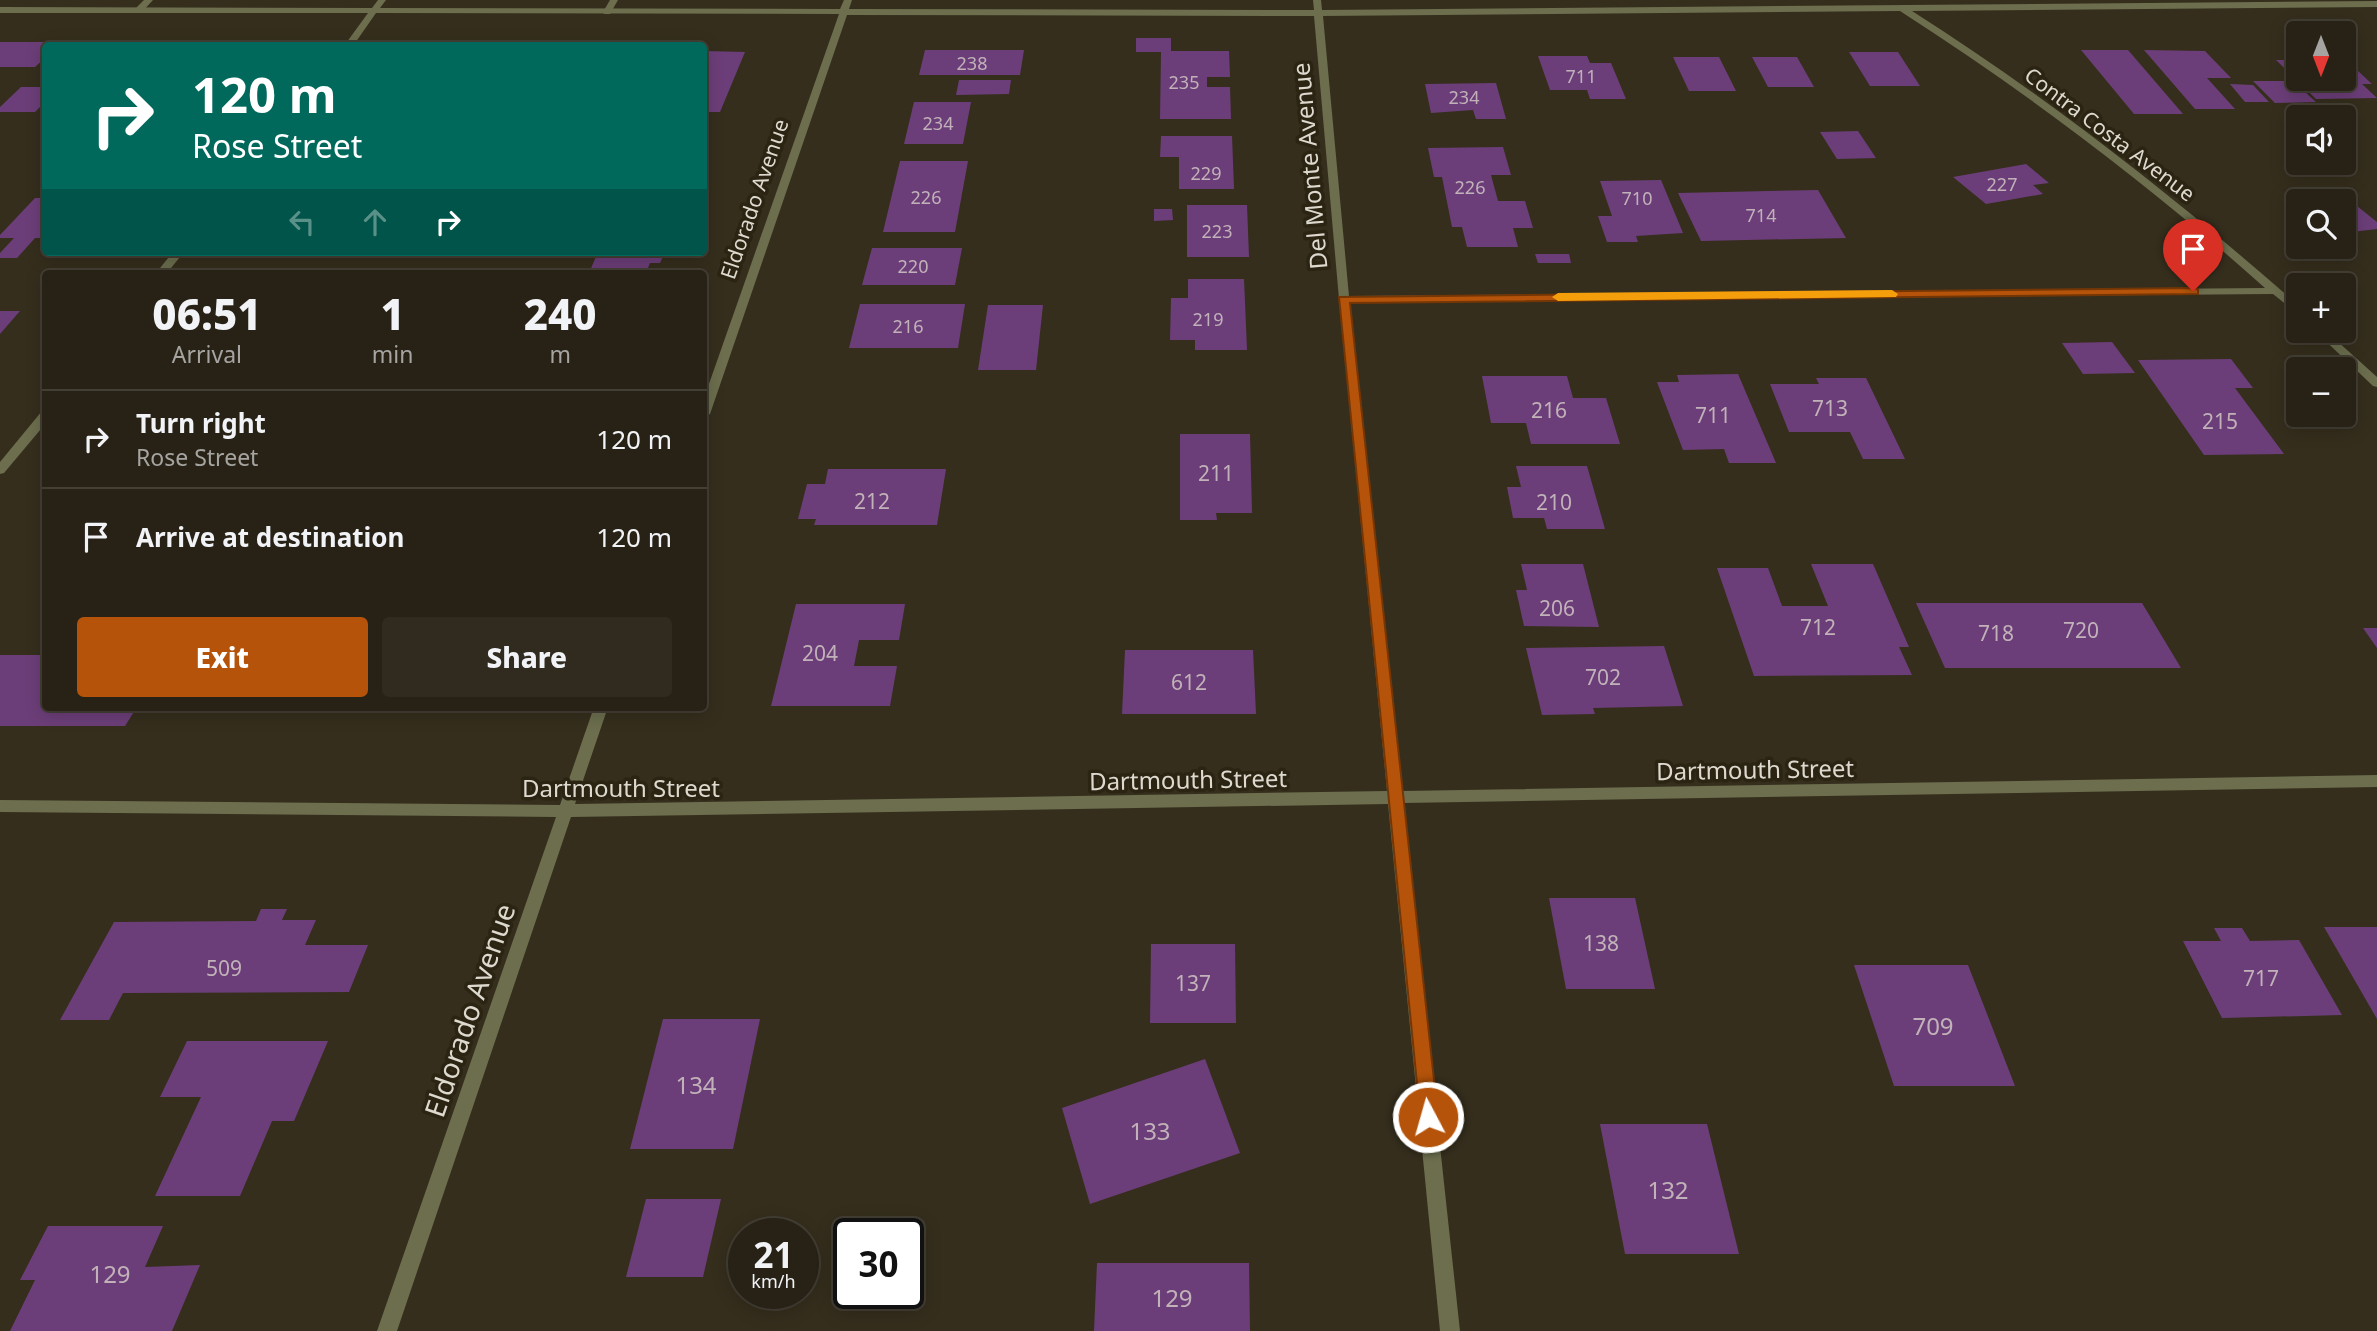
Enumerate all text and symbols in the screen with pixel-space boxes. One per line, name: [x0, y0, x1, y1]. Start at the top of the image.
north arrow: [2286, 21, 2356, 91]
map controls: [2286, 21, 2356, 427]
house number: 238: [957, 51, 987, 75]
text: 120 m: [192, 61, 337, 127]
street label: Del Monte Avenue: [1284, 61, 1334, 271]
street label: Contra Costa Avenue: [2019, 61, 2201, 207]
house number: 711: [1566, 64, 1596, 88]
icon: right: [77, 70, 168, 161]
house number: 235: [1169, 70, 1199, 94]
house number: 234: [1449, 85, 1479, 109]
button: sound: [2286, 105, 2356, 175]
house number: 234: [923, 111, 953, 135]
street label: Eldorado Avenue: [713, 115, 795, 283]
text: Rose Street: [192, 124, 362, 167]
house number: 229: [1191, 161, 1221, 185]
house number: 227: [1987, 172, 2017, 196]
house number: 226: [1455, 175, 1485, 199]
house number: 226: [911, 185, 941, 209]
house number: 710: [1622, 186, 1652, 210]
button: search: [2286, 189, 2356, 259]
icon: left: [283, 203, 321, 241]
icon: ahead: [356, 203, 394, 241]
icon: right: [429, 203, 467, 241]
house number: 714: [1746, 203, 1776, 227]
house number: 223: [1202, 219, 1232, 243]
pin: [2163, 219, 2223, 291]
icon: arrive: [2174, 230, 2212, 268]
house number: 220: [898, 254, 928, 278]
button: +: [2286, 273, 2356, 343]
text: 06:51: [152, 285, 261, 342]
text: 1: [380, 285, 405, 342]
text: 240: [524, 285, 597, 342]
house number: 219: [1193, 307, 1223, 331]
house number: 216: [893, 314, 923, 338]
text: Arrival: [172, 338, 242, 370]
text: min: [372, 338, 413, 370]
text: m: [549, 338, 571, 370]
button: −: [2286, 357, 2356, 427]
house number: 713: [1812, 394, 1848, 422]
house number: 216: [1531, 396, 1567, 424]
house number: 711: [1695, 401, 1731, 429]
text: Turn right: [136, 405, 266, 441]
house number: 215: [2202, 407, 2238, 435]
icon: right: [77, 420, 115, 458]
text: 120 m: [596, 421, 672, 457]
text: Rose Street: [136, 441, 258, 473]
house number: 211: [1198, 459, 1234, 487]
house number: 212: [854, 487, 890, 515]
house number: 210: [1536, 488, 1572, 516]
icon: arrive: [77, 518, 115, 556]
text: Arrive at destination: [136, 519, 405, 555]
text: 120 m: [596, 519, 672, 555]
house number: 206: [1539, 594, 1575, 622]
house number: 712: [1800, 613, 1836, 641]
house number: 720: [2063, 616, 2099, 644]
button: Exit: [77, 617, 368, 697]
button: Share: [382, 617, 672, 697]
house number: 718: [1978, 619, 2014, 647]
house number: 204: [802, 639, 838, 667]
house number: 702: [1585, 663, 1621, 691]
house number: 612: [1171, 668, 1207, 696]
street label: Dartmouth Street: [1656, 751, 1855, 787]
street label: Dartmouth Street: [1089, 761, 1288, 797]
street label: Dartmouth Street: [522, 771, 720, 804]
street label: Eldorado Avenue: [415, 898, 523, 1122]
house number: 138: [1583, 929, 1619, 957]
house number: 509: [206, 954, 242, 982]
house number: 717: [2243, 964, 2279, 992]
house number: 137: [1175, 969, 1211, 997]
house number: 709: [1912, 1009, 1954, 1042]
house number: 134: [675, 1068, 717, 1101]
position arrow: [1391, 1080, 1465, 1154]
house number: 133: [1129, 1114, 1171, 1147]
house number: 132: [1647, 1173, 1689, 1206]
speed limit sign: 30: [833, 1218, 924, 1309]
text: 21: [753, 1231, 794, 1278]
house number: 129: [89, 1257, 131, 1290]
text: km/h: [751, 1269, 796, 1293]
house number: 129: [1151, 1281, 1193, 1314]

